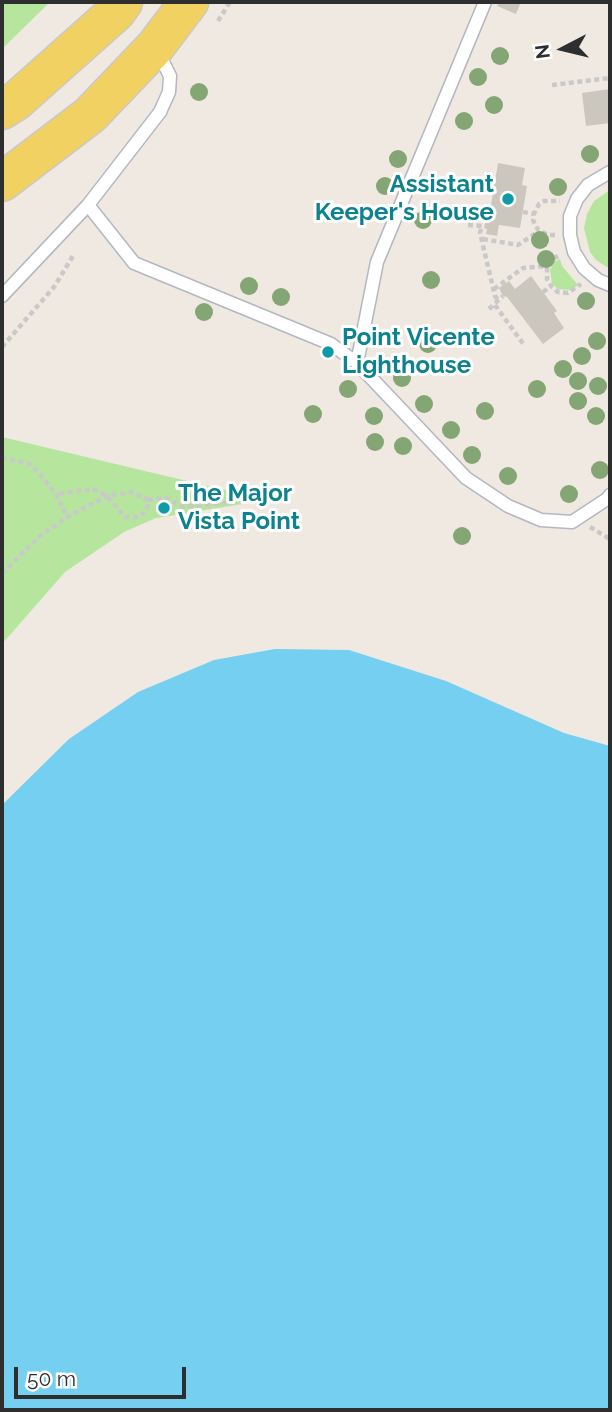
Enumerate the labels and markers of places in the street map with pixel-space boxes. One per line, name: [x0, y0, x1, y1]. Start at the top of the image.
place label: Assistant Keeper's House: [315, 171, 494, 227]
marker: Assistant Keeper's House: [500, 191, 516, 207]
place label: Point Vicente Lighthouse: [342, 324, 495, 380]
marker: Point Vicente Lighthouse: [320, 344, 336, 360]
place label: The Major Vista Point: [178, 480, 300, 536]
marker: The Major Vista Point: [156, 500, 172, 516]

